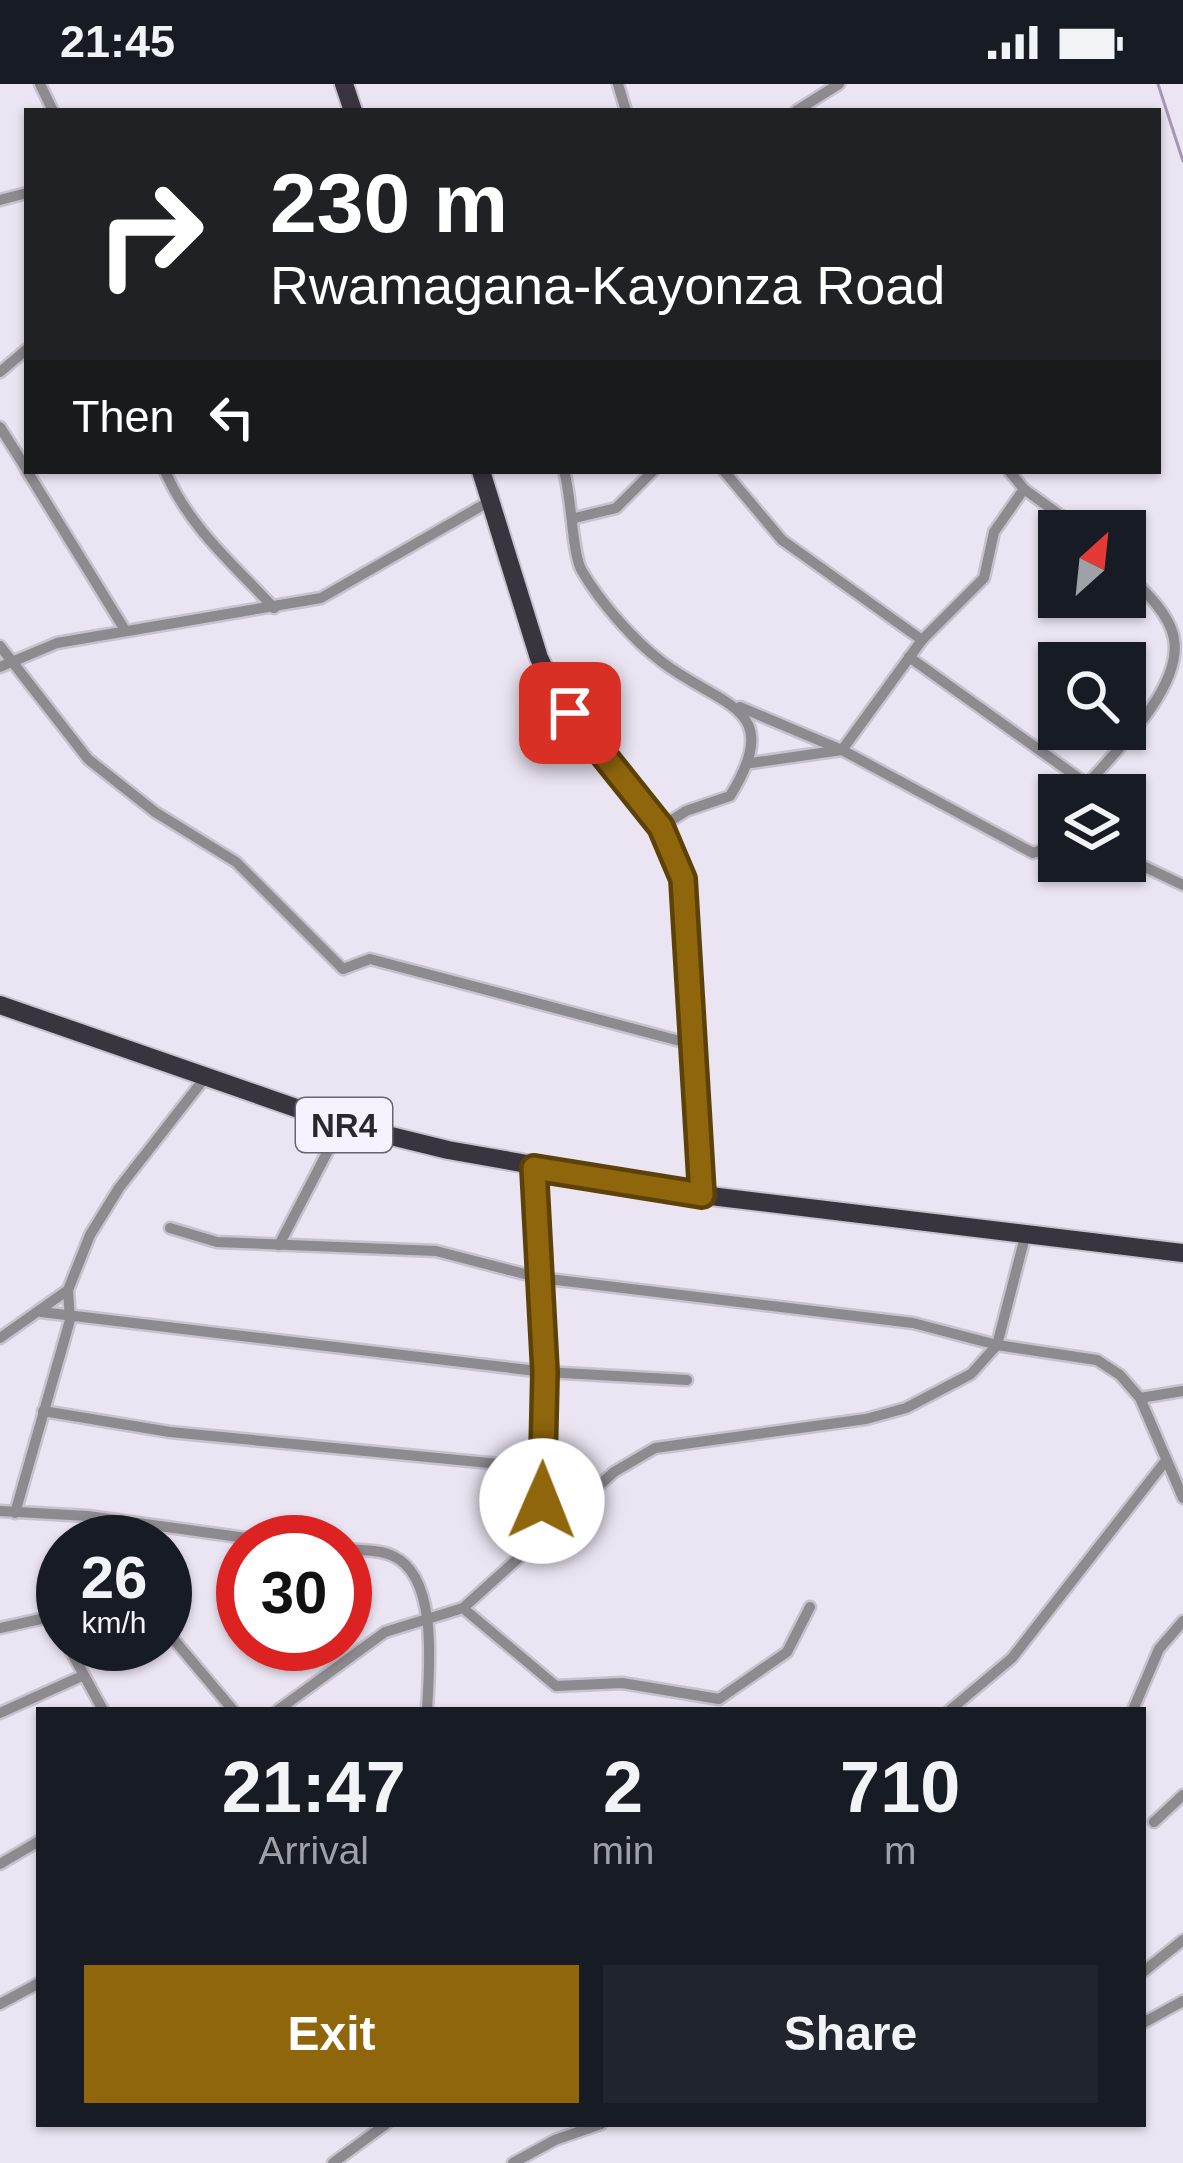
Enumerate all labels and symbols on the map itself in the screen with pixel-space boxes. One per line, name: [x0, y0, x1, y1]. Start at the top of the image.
north arrow: [1038, 510, 1146, 618]
pin: [519, 662, 621, 764]
road number: NR4: [296, 1098, 392, 1152]
position arrow: [479, 1438, 605, 1564]
speed limit sign: 30: [216, 1515, 372, 1671]

